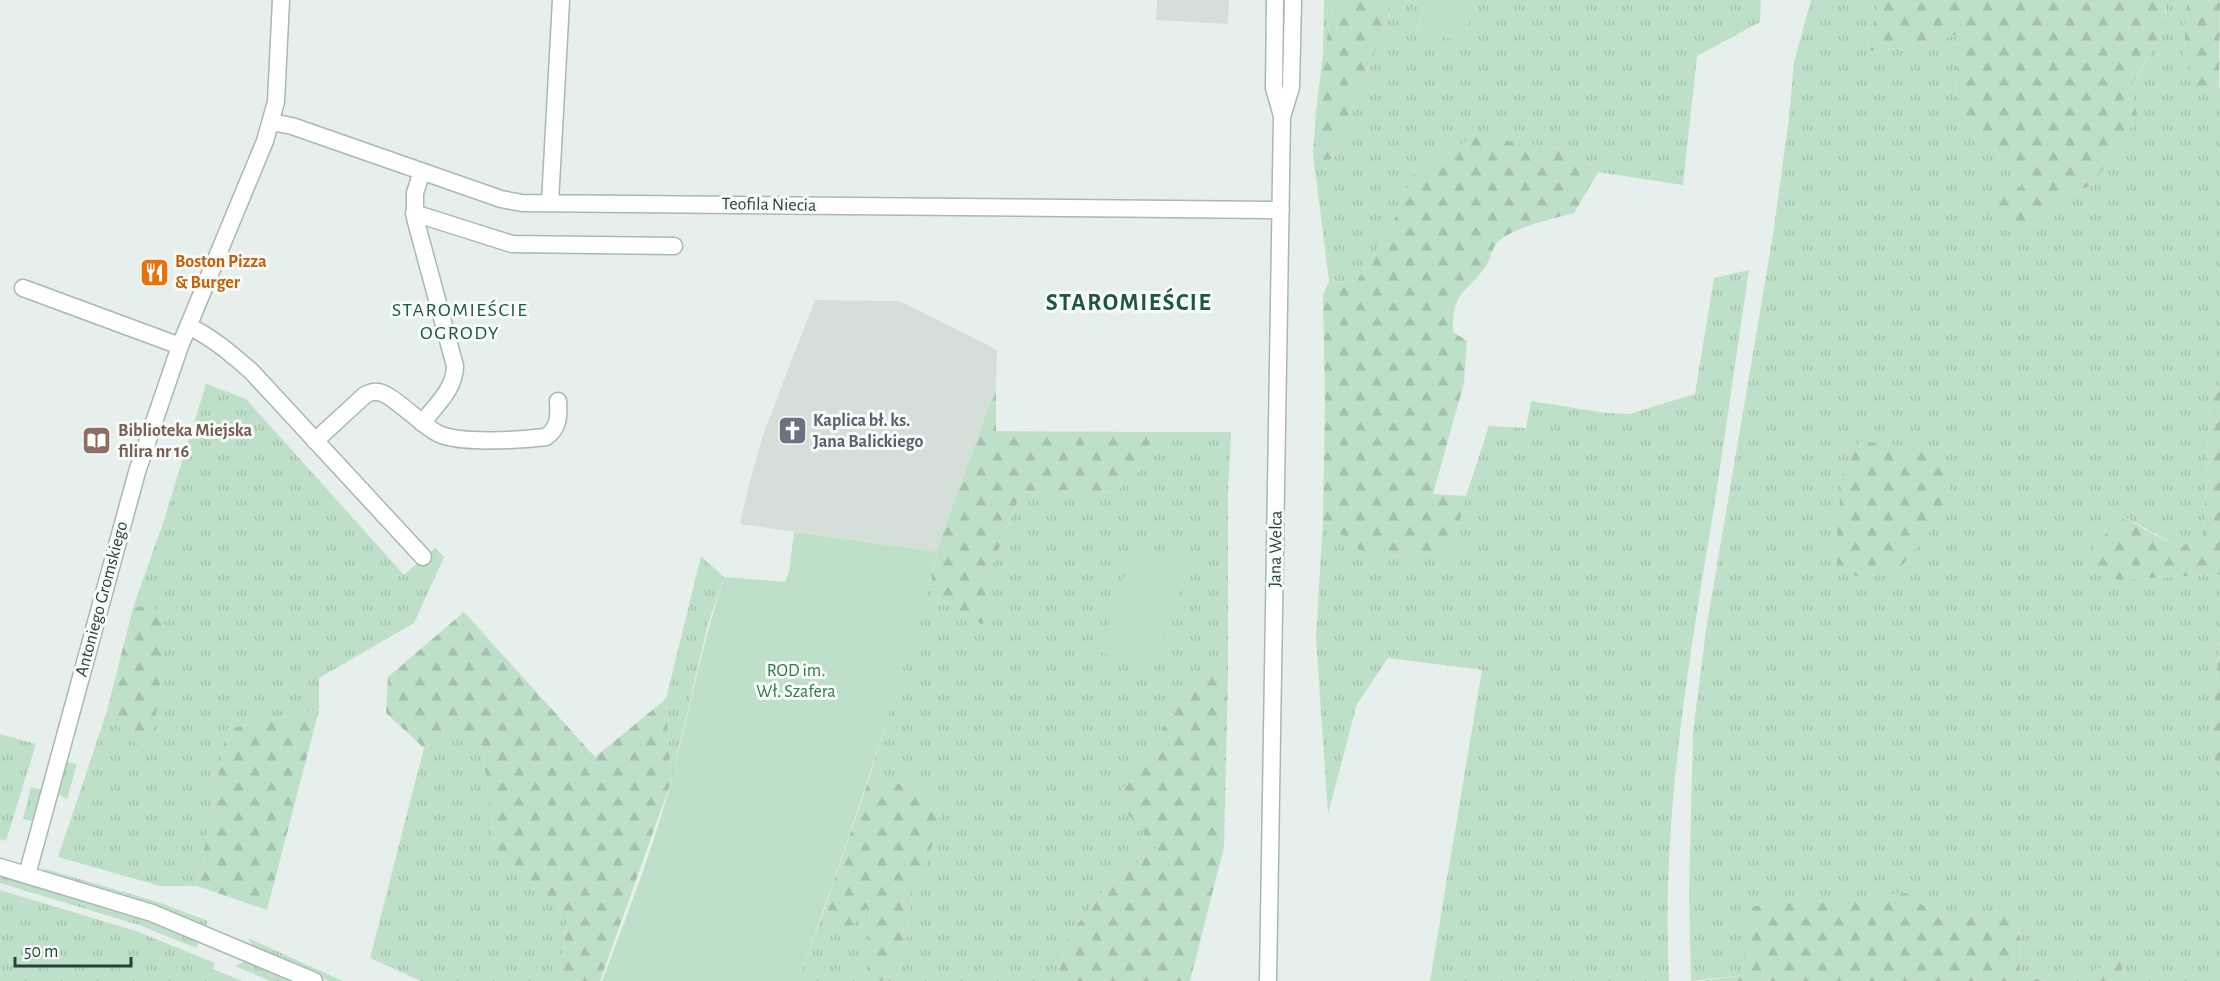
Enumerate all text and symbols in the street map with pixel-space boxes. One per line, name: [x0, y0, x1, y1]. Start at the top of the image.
street label: Teofila Niecia: [722, 195, 816, 215]
place label: Boston Pizza & Burger: [175, 253, 267, 292]
restaurant icon: Boston Pizza & Burger: [138, 256, 170, 288]
district label: STAROMIEŚCIE: [1046, 287, 1212, 315]
district label: STAROMIEŚCIE OGRODY: [392, 299, 528, 343]
place label: Kaplica bł. ks. Jana Balickiego: [813, 412, 923, 451]
church icon: Kaplica bł. ks. Jana Balickiego: [776, 415, 808, 447]
place label: Biblioteka Miejska filira nr 16: [118, 422, 252, 461]
library icon: Biblioteka Miejska filira nr 16: [81, 425, 113, 457]
street label: Jana Welca: [1266, 510, 1286, 588]
street label: Antoniego Gromskiego: [73, 519, 131, 679]
park label: ROD im. Wł. Szafera: [756, 662, 836, 701]
scale bar: [15, 930, 130, 968]
text: 50 m: [24, 943, 58, 961]

